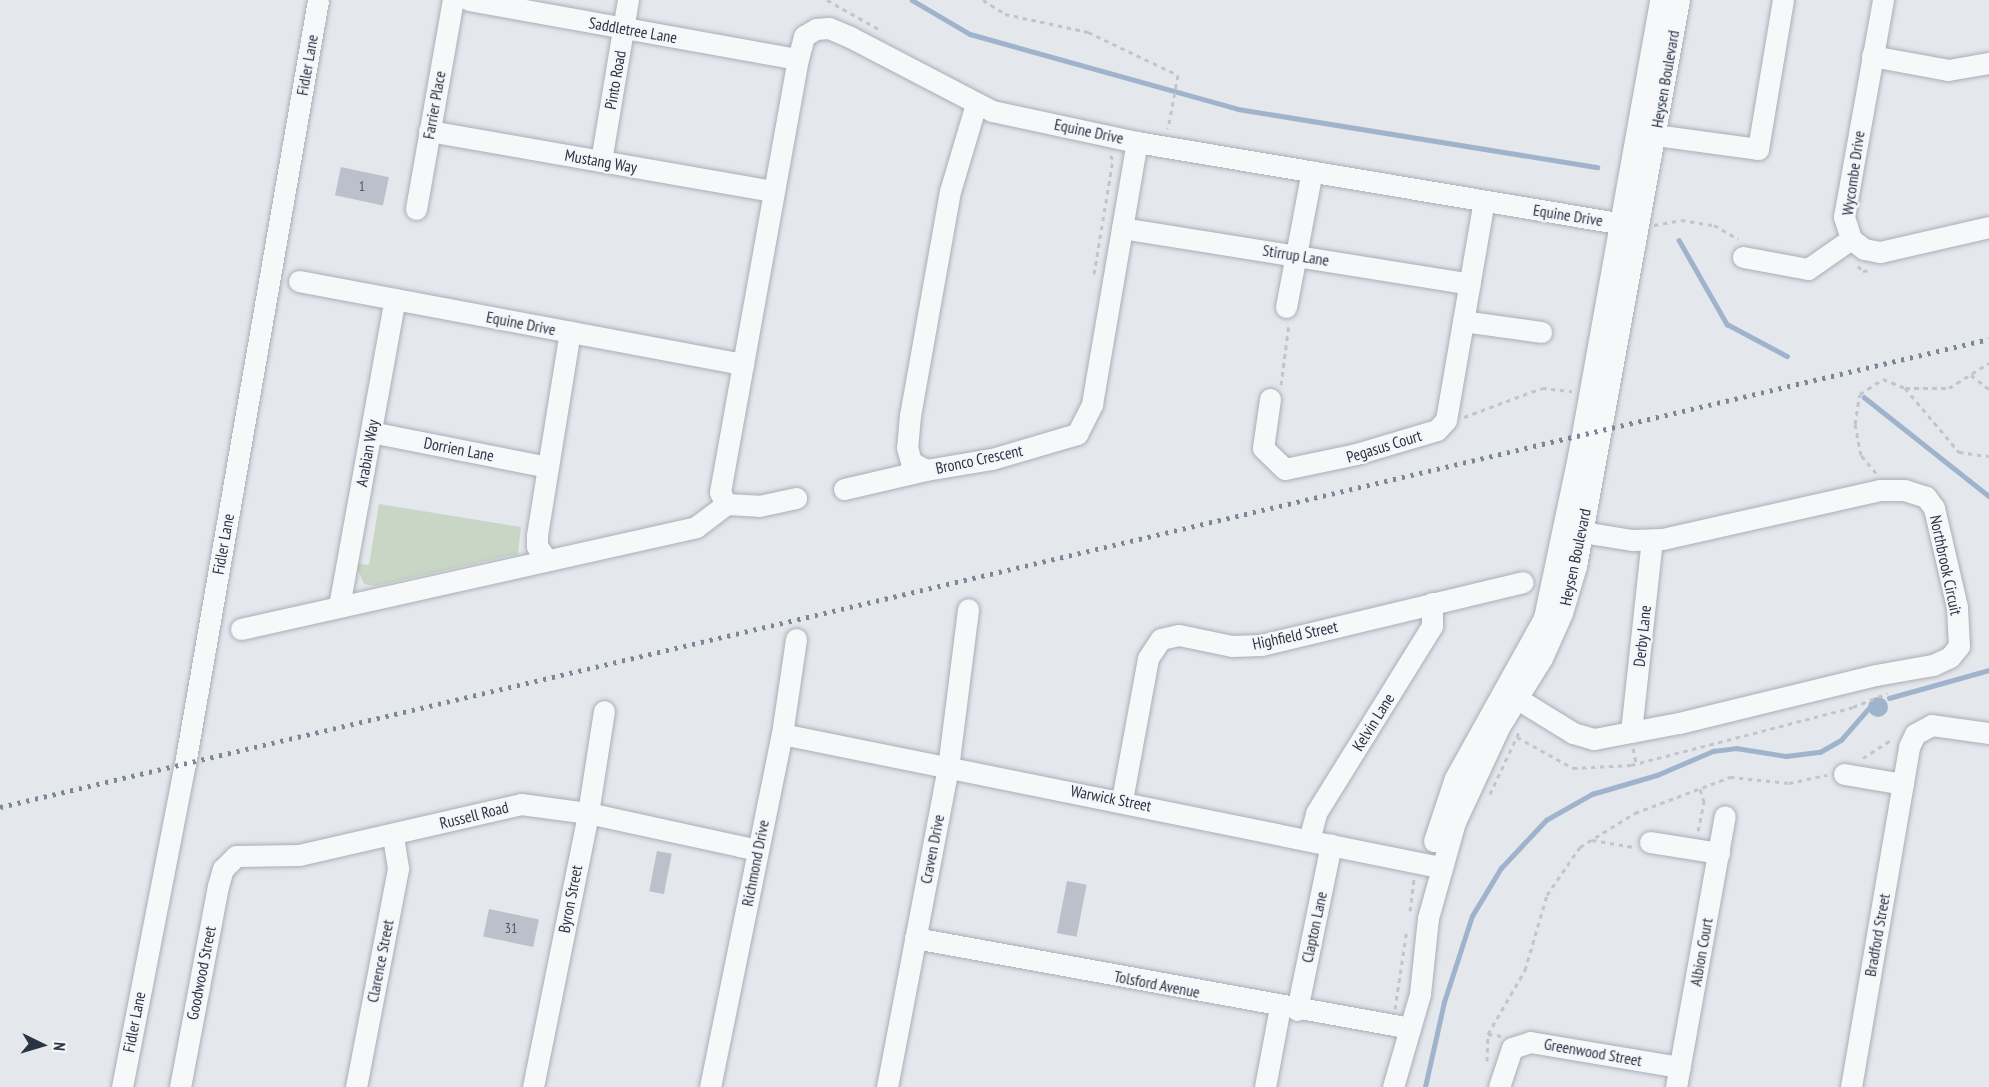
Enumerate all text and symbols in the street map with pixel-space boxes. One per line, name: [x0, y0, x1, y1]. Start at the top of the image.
street label: Saddletree Lane: [587, 13, 679, 47]
street label: Heysen Boulevard: [1647, 29, 1683, 129]
street label: Fidler Lane: [292, 33, 322, 97]
street label: Pinto Road: [600, 49, 630, 111]
street label: Farrier Place: [419, 69, 449, 141]
street label: Equine Drive: [1053, 114, 1125, 148]
street label: Wycombe Drive: [1838, 129, 1868, 217]
street label: Mustang Way: [563, 145, 639, 177]
house number: 1: [359, 178, 365, 194]
street label: Equine Drive: [1532, 200, 1604, 230]
street label: Stirrup Lane: [1261, 240, 1331, 270]
street label: Equine Drive: [485, 307, 557, 339]
street label: Arabian Way: [352, 418, 382, 488]
street label: Pegasus Court: [1344, 425, 1424, 467]
street label: Dorrien Lane: [422, 433, 496, 465]
street label: Bronco Crescent: [934, 440, 1024, 478]
street label: Heysen Boulevard: [1555, 507, 1595, 607]
street label: Fidler Lane: [208, 512, 238, 576]
street label: Northbrook Circuit: [1926, 513, 1966, 617]
street label: Derby Lane: [1629, 604, 1655, 668]
street label: Highfield Street: [1251, 617, 1339, 653]
street label: Kelvin Lane: [1348, 690, 1398, 754]
street label: Warwick Street: [1069, 781, 1153, 815]
street label: Russell Road: [438, 797, 510, 833]
street label: Craven Drive: [916, 813, 948, 885]
street label: Richmond Drive: [737, 818, 773, 908]
street label: Byron Street: [554, 864, 586, 934]
street label: Clapton Lane: [1297, 890, 1331, 964]
street label: Bradford Street: [1860, 892, 1894, 978]
street label: Albion Court: [1686, 916, 1716, 988]
street label: Clarence Street: [363, 918, 397, 1004]
house number: 31: [505, 920, 517, 936]
street label: Goodwood Street: [182, 924, 220, 1022]
street label: Tolsford Avenue: [1112, 966, 1202, 1002]
street label: Fidler Lane: [119, 990, 149, 1054]
north arrow: [12, 1015, 72, 1075]
street label: Greenwood Street: [1543, 1034, 1643, 1070]
text: N: [50, 1041, 70, 1052]

